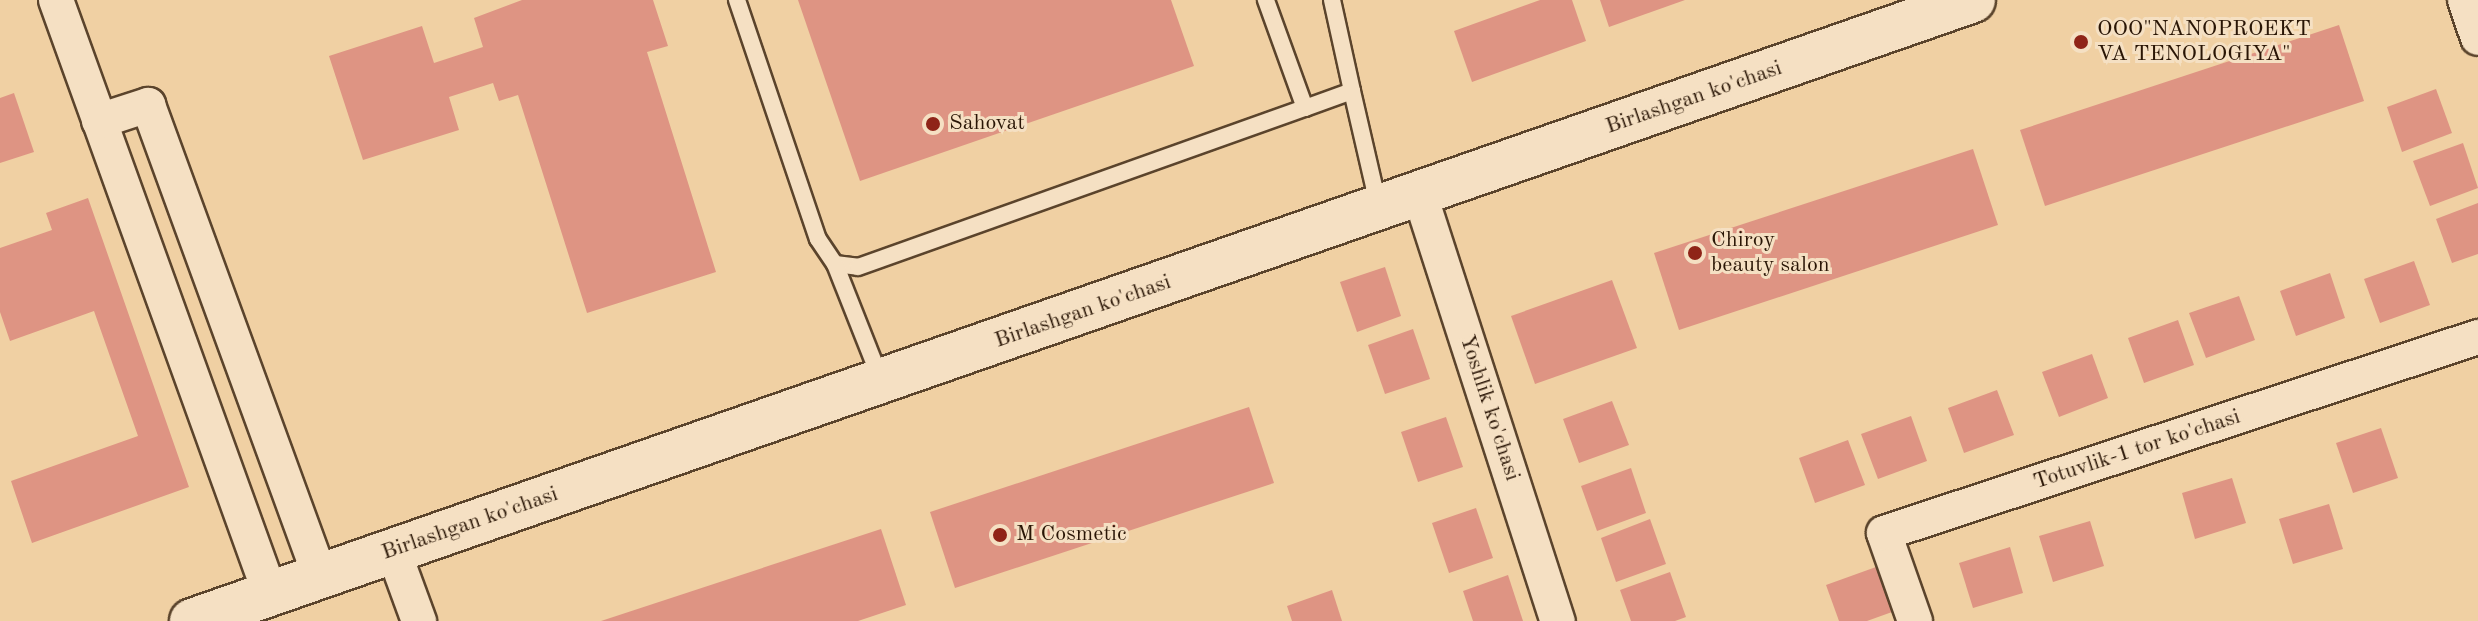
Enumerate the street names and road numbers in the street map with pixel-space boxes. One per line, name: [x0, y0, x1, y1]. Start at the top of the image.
street label: Birlashgan ko'chasi: [1602, 55, 1786, 141]
street label: Birlashgan ko'chasi: [991, 269, 1175, 355]
street label: Yoshlik ko'chasi: [1453, 332, 1525, 484]
street label: Totuvlik-1 tor ko'chasi: [2030, 404, 2244, 496]
street label: Birlashgan ko'chasi: [378, 481, 562, 567]

